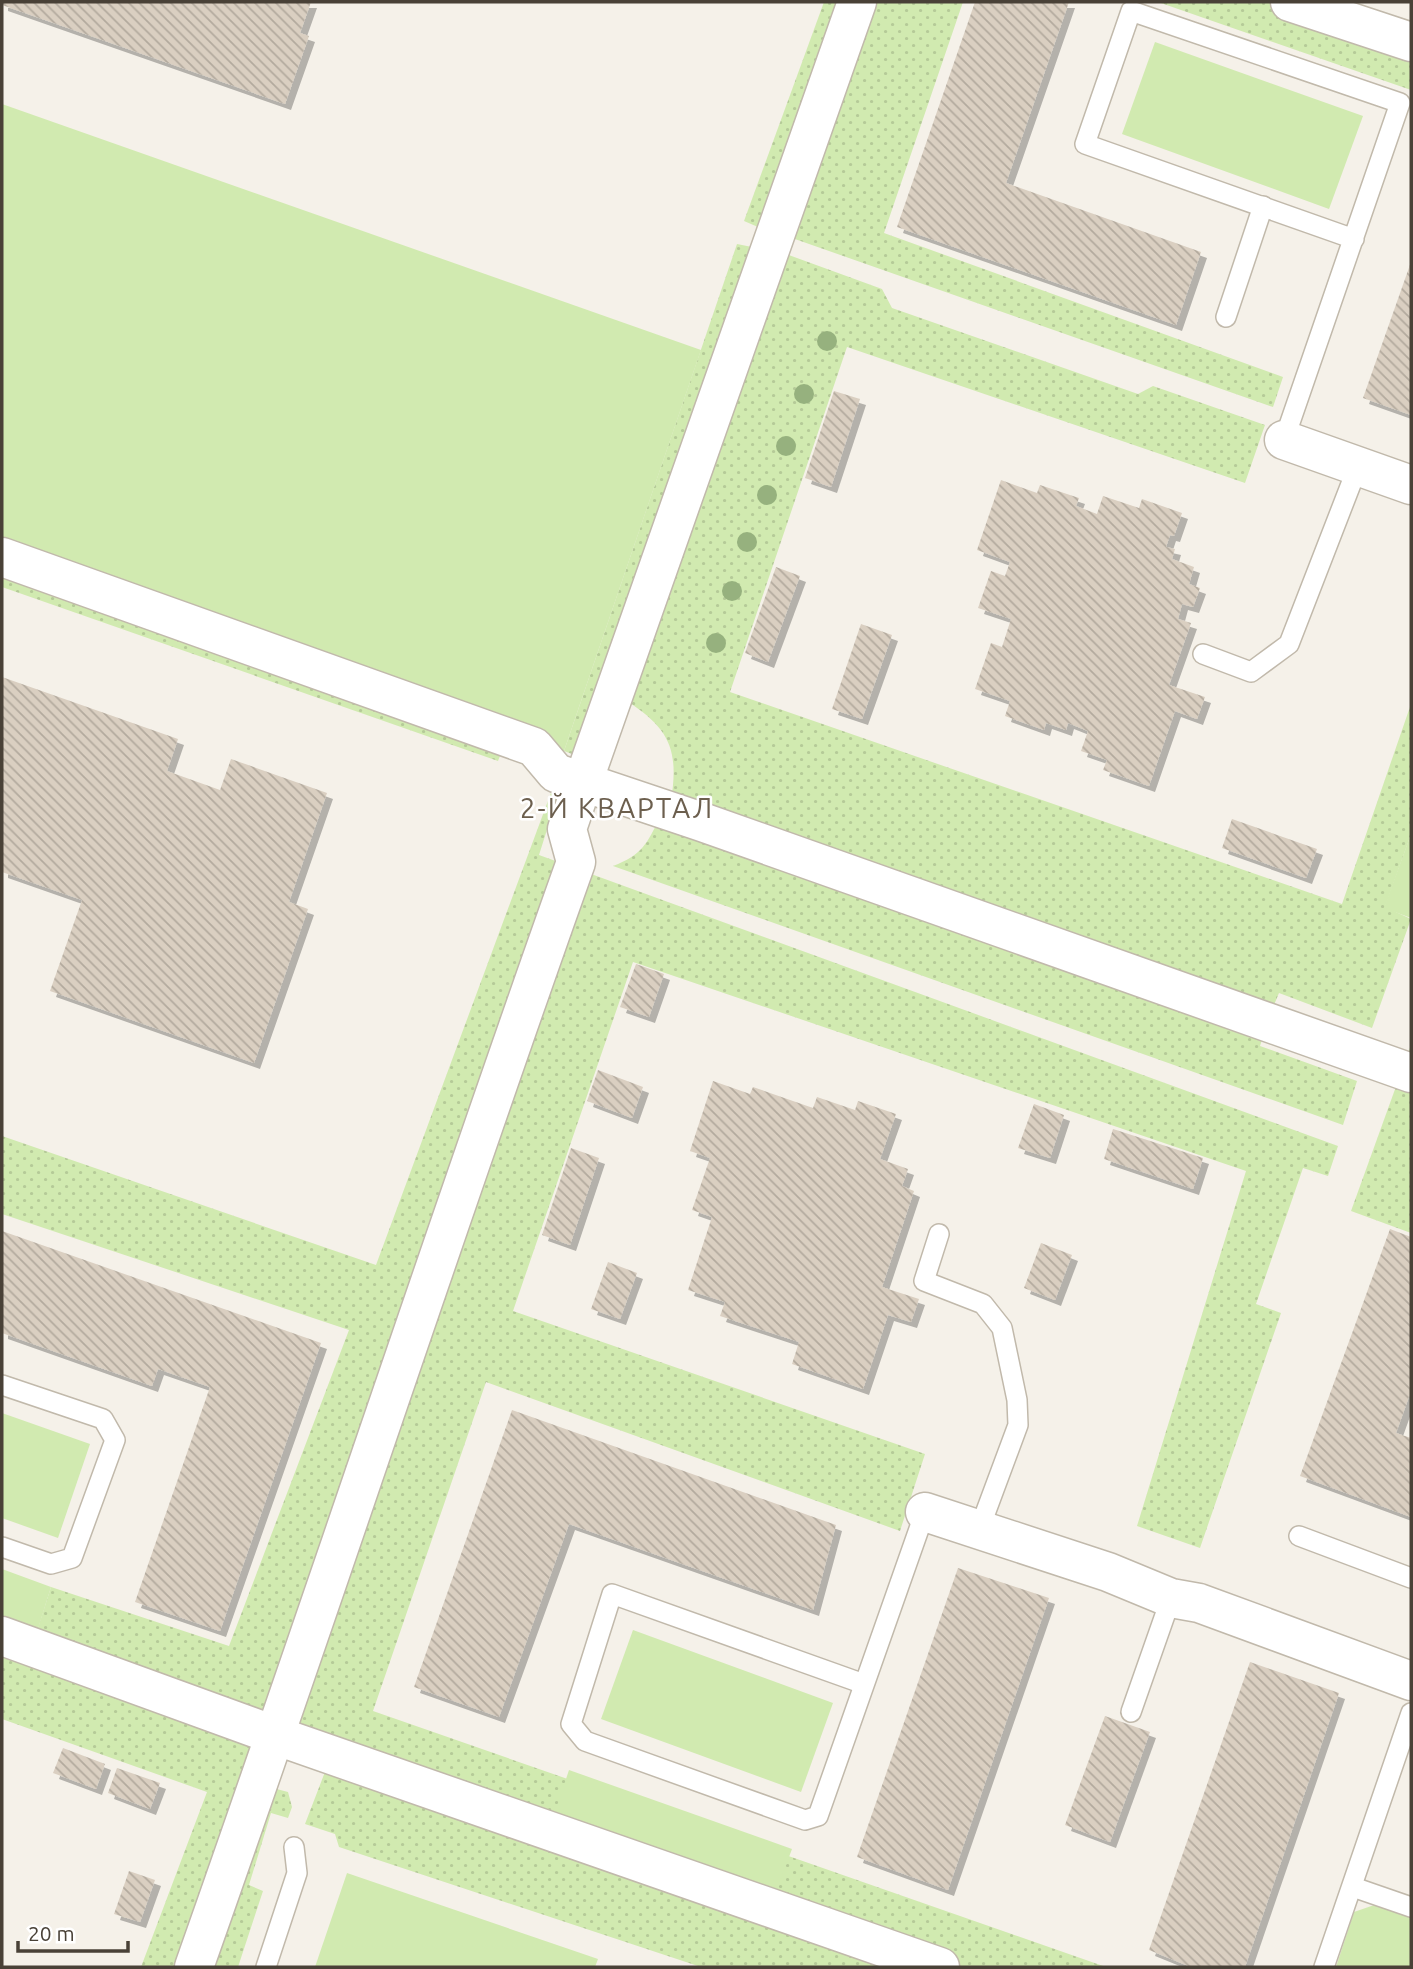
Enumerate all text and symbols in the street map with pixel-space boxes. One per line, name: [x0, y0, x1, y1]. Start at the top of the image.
district label: 2-Й КВАРТАЛ: [520, 792, 714, 823]
scale bar: [18, 1910, 128, 1954]
text: 20 m: [28, 1921, 75, 1945]

